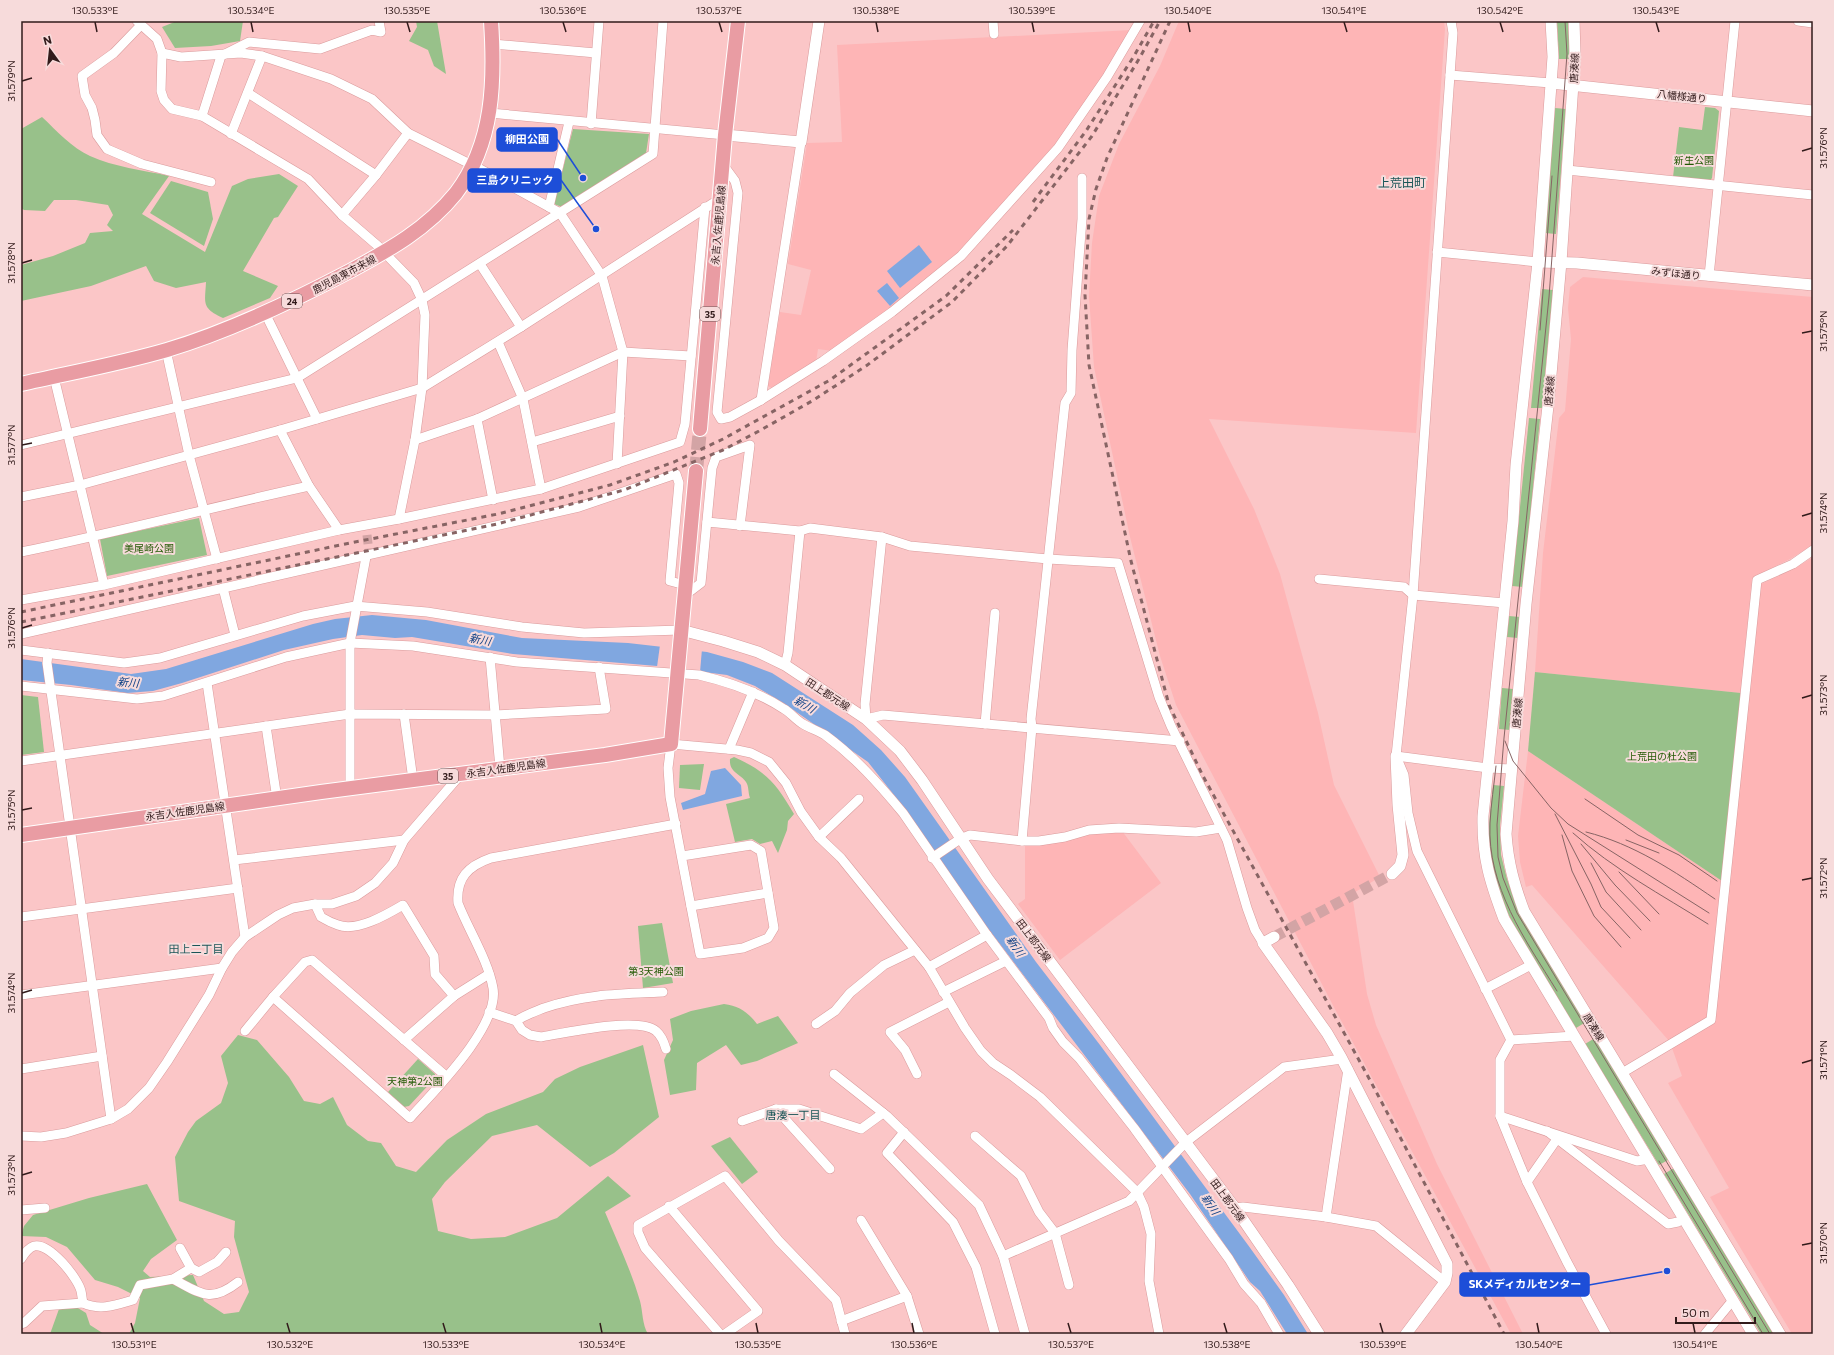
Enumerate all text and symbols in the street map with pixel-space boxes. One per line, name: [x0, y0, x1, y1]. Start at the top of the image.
text: 130.533°E: [72, 4, 118, 16]
text: 130.534°E: [228, 4, 274, 16]
text: 130.535°E: [384, 4, 430, 16]
text: 130.536°E: [540, 4, 586, 16]
text: 130.537°E: [696, 4, 742, 16]
text: 130.538°E: [853, 4, 899, 16]
text: 130.539°E: [1009, 4, 1055, 16]
text: 130.540°E: [1164, 4, 1212, 16]
text: 130.541°E: [1321, 4, 1367, 16]
text: 130.542°E: [1477, 4, 1523, 16]
text: 130.543°E: [1633, 4, 1679, 16]
north arrow: [30, 30, 70, 70]
text: N: [42, 33, 53, 47]
street label: 唐湊線: [1567, 53, 1581, 83]
text: 31.579°N: [5, 60, 17, 102]
street label: 八幡様通り: [1657, 87, 1707, 105]
text: 31.576°N: [1817, 127, 1829, 169]
callout: 柳田公園: [497, 128, 557, 151]
text: 柳田公園: [505, 132, 549, 145]
park label: 新生公園: [1674, 154, 1714, 166]
callout: 三島クリニック: [468, 169, 561, 192]
text: 三島クリニック: [477, 173, 554, 186]
district label: 上荒田町: [1378, 175, 1426, 189]
street label: 永吉入佐鹿児島線: [709, 185, 727, 265]
text: 31.578°N: [5, 242, 17, 284]
street label: 鹿児島東市来線: [310, 252, 378, 296]
street label: みずほ通り: [1651, 264, 1701, 282]
road number: 24: [282, 294, 302, 308]
road number: 35: [700, 307, 720, 321]
text: 31.575°N: [1817, 310, 1829, 352]
street label: 唐湊線: [1542, 376, 1556, 406]
text: 31.577°N: [5, 425, 17, 465]
text: 31.574°N: [1817, 493, 1829, 534]
park label: 美尾崎公園: [124, 542, 174, 554]
text: 31.576°N: [5, 607, 17, 649]
water label: 新川: [468, 631, 493, 647]
text: 31.573°N: [1817, 674, 1829, 716]
water label: 新川: [116, 675, 141, 690]
street label: 田上郡元線: [804, 675, 852, 713]
water label: 新川: [792, 693, 819, 716]
street label: 唐湊線: [1510, 698, 1524, 728]
park label: 上荒田の杜公園: [1627, 750, 1697, 762]
street label: 永吉入佐鹿児島線: [466, 756, 546, 780]
road number: 35: [438, 769, 458, 783]
text: 31.575°N: [5, 789, 17, 831]
street label: 永吉入佐鹿児島線: [145, 799, 225, 823]
text: 31.572°N: [1817, 857, 1829, 899]
street label: 田上郡元線: [1014, 916, 1054, 964]
water label: 新川: [1004, 933, 1028, 960]
district label: 田上二丁目: [169, 942, 224, 955]
park label: 第3天神公園: [628, 965, 684, 977]
text: 31.574°N: [5, 973, 17, 1014]
street label: 唐湊線: [1581, 1011, 1607, 1043]
text: 31.571°N: [1817, 1040, 1829, 1080]
park label: 天神第2公園: [387, 1075, 443, 1087]
district label: 唐湊一丁目: [766, 1108, 821, 1121]
text: 31.573°N: [5, 1154, 17, 1196]
street label: 田上郡元線: [1208, 1176, 1248, 1224]
water label: 新川: [1199, 1191, 1223, 1218]
text: 31.570°N: [1817, 1222, 1829, 1264]
callout: SKメディカルセンター: [1460, 1273, 1589, 1296]
text: SKメディカルセンター: [1469, 1277, 1581, 1290]
scale bar: [1676, 1299, 1755, 1325]
text: 50 m: [1682, 1305, 1710, 1319]
text: 130.531°E: [111, 1338, 157, 1350]
text: 130.532°E: [267, 1338, 313, 1350]
text: 130.533°E: [423, 1338, 469, 1350]
text: 130.534°E: [579, 1338, 625, 1350]
text: 130.535°E: [735, 1338, 781, 1350]
text: 130.536°E: [891, 1338, 937, 1350]
text: 130.537°E: [1048, 1338, 1094, 1350]
text: 130.538°E: [1204, 1338, 1250, 1350]
text: 130.539°E: [1360, 1338, 1406, 1350]
text: 130.540°E: [1515, 1338, 1563, 1350]
text: 130.541°E: [1672, 1338, 1718, 1350]

